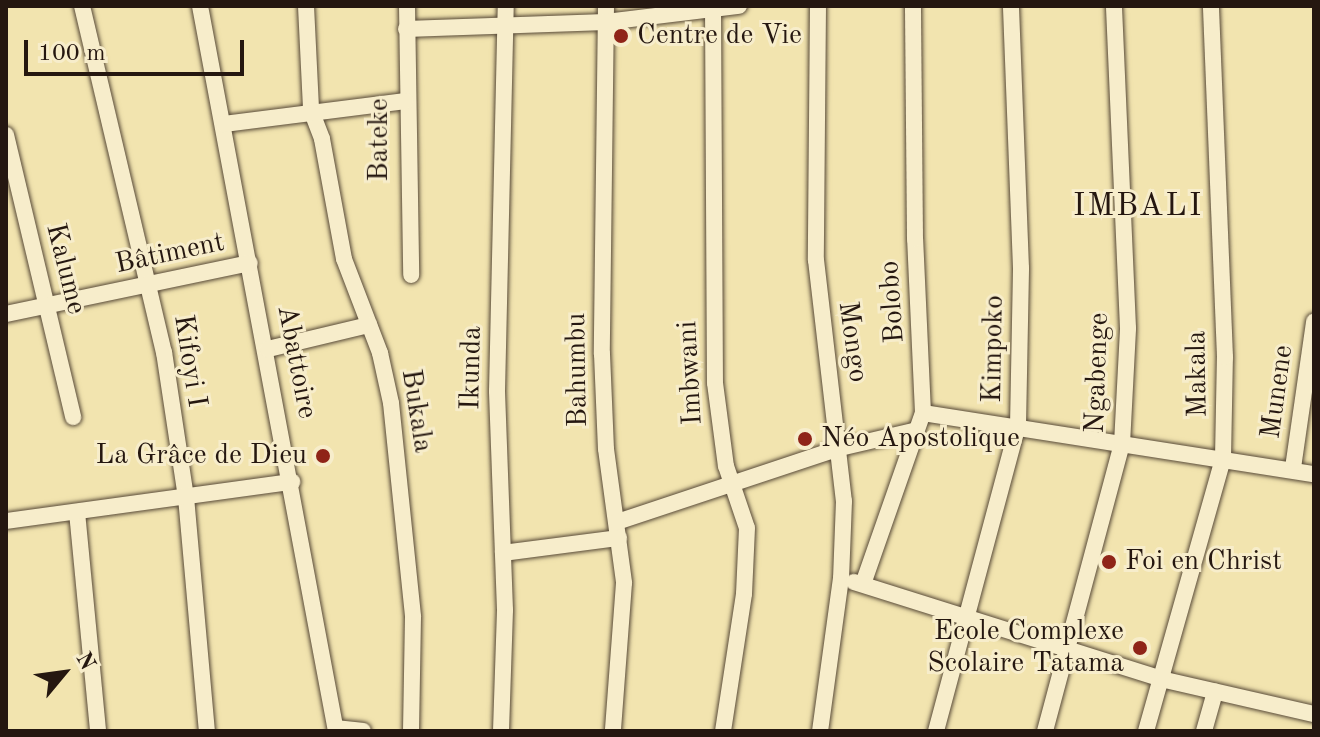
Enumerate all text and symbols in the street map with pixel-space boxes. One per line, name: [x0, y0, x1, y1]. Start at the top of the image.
place label: Centre de Vie: [637, 19, 802, 53]
scale bar: [28, 24, 248, 74]
marker: Centre de Vie: [612, 27, 630, 45]
text: 100 m: [38, 42, 106, 66]
street label: Bateke: [363, 98, 397, 182]
district label: IMBALI: [1073, 188, 1203, 226]
street label: Kalume: [37, 220, 93, 318]
street label: Bâtiment: [112, 226, 228, 282]
street label: Bolobo: [873, 259, 913, 345]
street label: Kimpoko: [976, 295, 1012, 403]
street label: Mongo: [830, 299, 874, 385]
street label: Abattoire: [269, 302, 323, 422]
street label: Kifoyi I: [165, 312, 213, 410]
street label: Bahumbu: [560, 312, 596, 428]
street label: Ngabenge: [1079, 312, 1117, 434]
street label: Imbwani: [671, 320, 711, 426]
street label: Ikunda: [454, 326, 490, 410]
street label: Makala: [1180, 330, 1216, 418]
street label: Munene: [1255, 343, 1301, 441]
street label: Bukala: [393, 367, 439, 455]
place label: Néo Apostolique: [821, 422, 1020, 456]
marker: Néo Apostolique: [796, 430, 814, 448]
place label: La Grâce de Dieu: [96, 439, 307, 473]
marker: La Grâce de Dieu: [314, 447, 332, 465]
place label: Foi en Christ: [1125, 545, 1282, 579]
marker: Foi en Christ: [1100, 553, 1118, 571]
place label: Ecole Complexe Scolaire Tatama: [927, 615, 1124, 681]
north arrow: [24, 633, 104, 713]
marker: Ecole Complexe Scolaire Tatama: [1131, 639, 1149, 657]
text: N: [71, 649, 99, 674]

